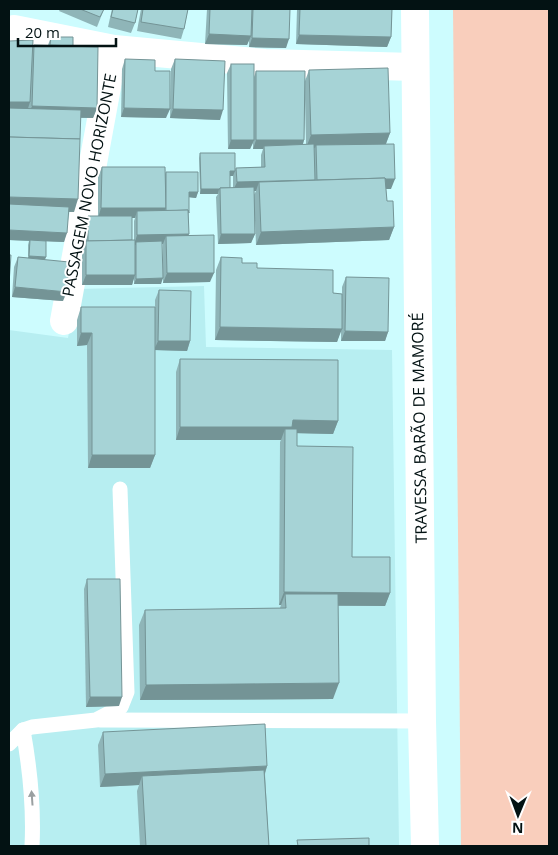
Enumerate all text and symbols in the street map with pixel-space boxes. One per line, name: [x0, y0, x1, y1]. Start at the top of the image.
scale bar: [18, 15, 115, 47]
text: 20 m: [25, 22, 60, 42]
street label: PASSAGEM NOVO HORIZONTE: [57, 71, 121, 299]
street label: TRAVESSA BARÃO DE MAMORÉ: [406, 312, 432, 544]
one-way arrow: [28, 789, 36, 805]
north arrow: [493, 790, 543, 840]
text: N: [512, 819, 524, 838]

